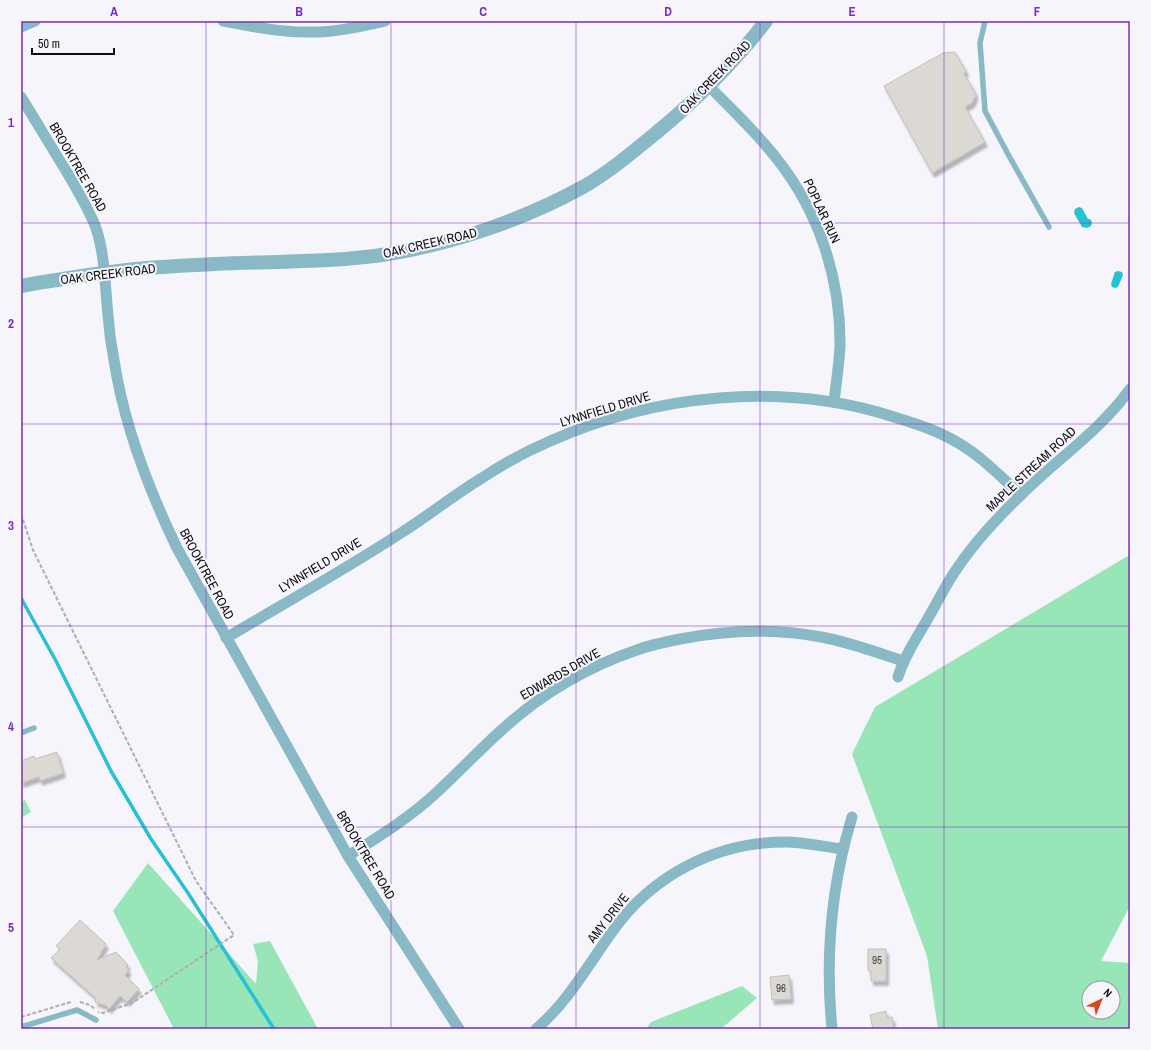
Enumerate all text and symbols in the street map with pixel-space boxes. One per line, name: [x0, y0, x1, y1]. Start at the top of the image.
text: A: [110, 3, 118, 20]
text: B: [295, 3, 303, 20]
text: C: [479, 3, 487, 20]
text: D: [664, 3, 672, 20]
text: E: [848, 3, 856, 20]
text: F: [1034, 3, 1041, 20]
scale bar: [32, 30, 114, 56]
text: 50 m: [38, 36, 60, 52]
street label: OAK CREEK ROAD: [676, 36, 755, 117]
text: 1: [8, 114, 14, 131]
street label: BROOKTREE ROAD: [45, 119, 111, 215]
street label: POPLAR RUN: [800, 176, 844, 246]
street label: OAK CREEK ROAD: [381, 224, 479, 262]
street label: OAK CREEK ROAD: [59, 260, 157, 288]
text: 2: [8, 315, 14, 332]
street label: LYNNFIELD DRIVE: [558, 387, 652, 431]
street label: MAPLE STREAM ROAD: [982, 423, 1080, 515]
text: 3: [8, 517, 14, 534]
street label: BROOKTREE ROAD: [176, 526, 238, 623]
street label: LYNNFIELD DRIVE: [276, 534, 364, 596]
street label: EDWARDS DRIVE: [517, 644, 603, 704]
text: 4: [8, 718, 14, 735]
street label: BROOKTREE ROAD: [333, 807, 399, 903]
street label: AMY DRIVE: [583, 890, 633, 947]
text: 5: [8, 919, 14, 936]
house number: 95: [872, 953, 882, 967]
north arrow: [1081, 980, 1121, 1020]
house number: 96: [776, 981, 786, 995]
text: N: [1101, 985, 1115, 1000]

